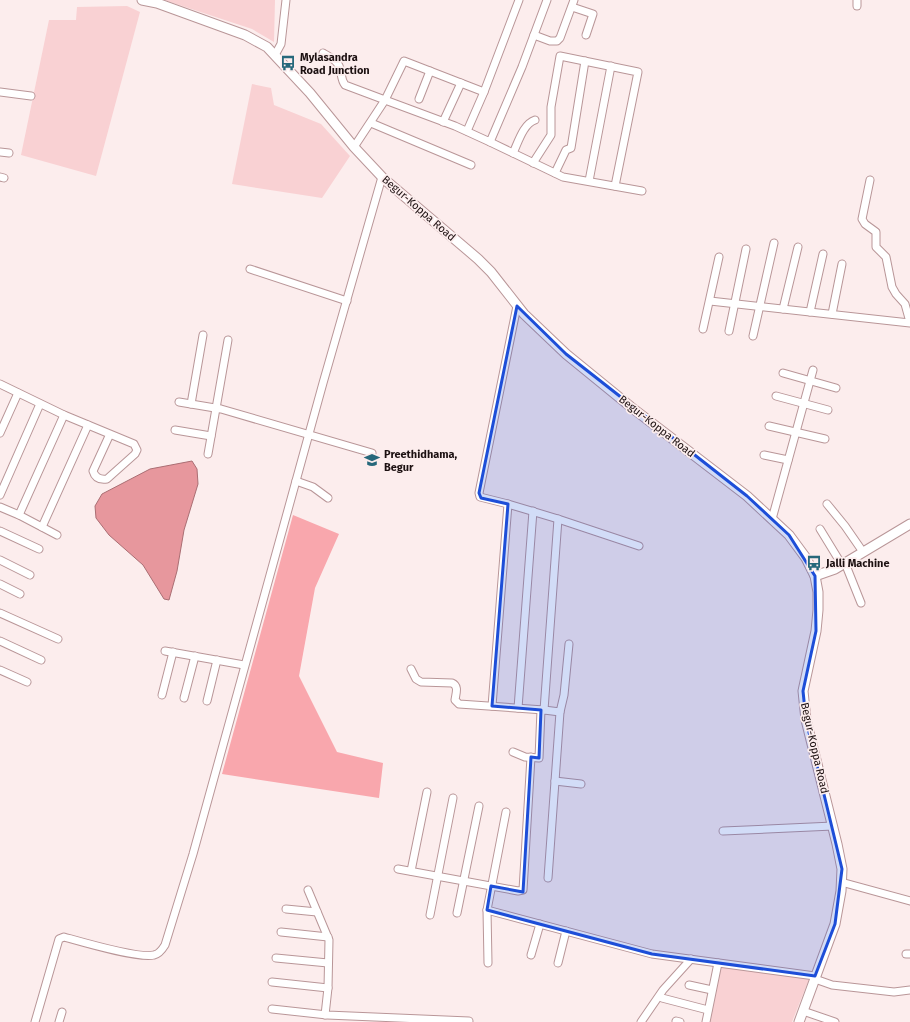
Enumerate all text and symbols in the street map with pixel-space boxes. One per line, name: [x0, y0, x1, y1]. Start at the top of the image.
place label: Mylasandra Road Junction: [300, 51, 370, 77]
bus stop icon: Mylasandra Road Junction: [279, 54, 297, 72]
street label: Begur-Koppa Road: [379, 173, 458, 244]
street label: Begur-Koppa Road: [616, 393, 697, 460]
place label: Preethidhama, Begur: [384, 448, 458, 474]
school or university icon: Preethidhama, Begur: [363, 451, 381, 469]
bus stop icon: Jalli Machine: [805, 554, 823, 572]
place label: Jalli Machine: [825, 557, 889, 570]
street label: Begur-Koppa Road: [798, 701, 831, 795]

